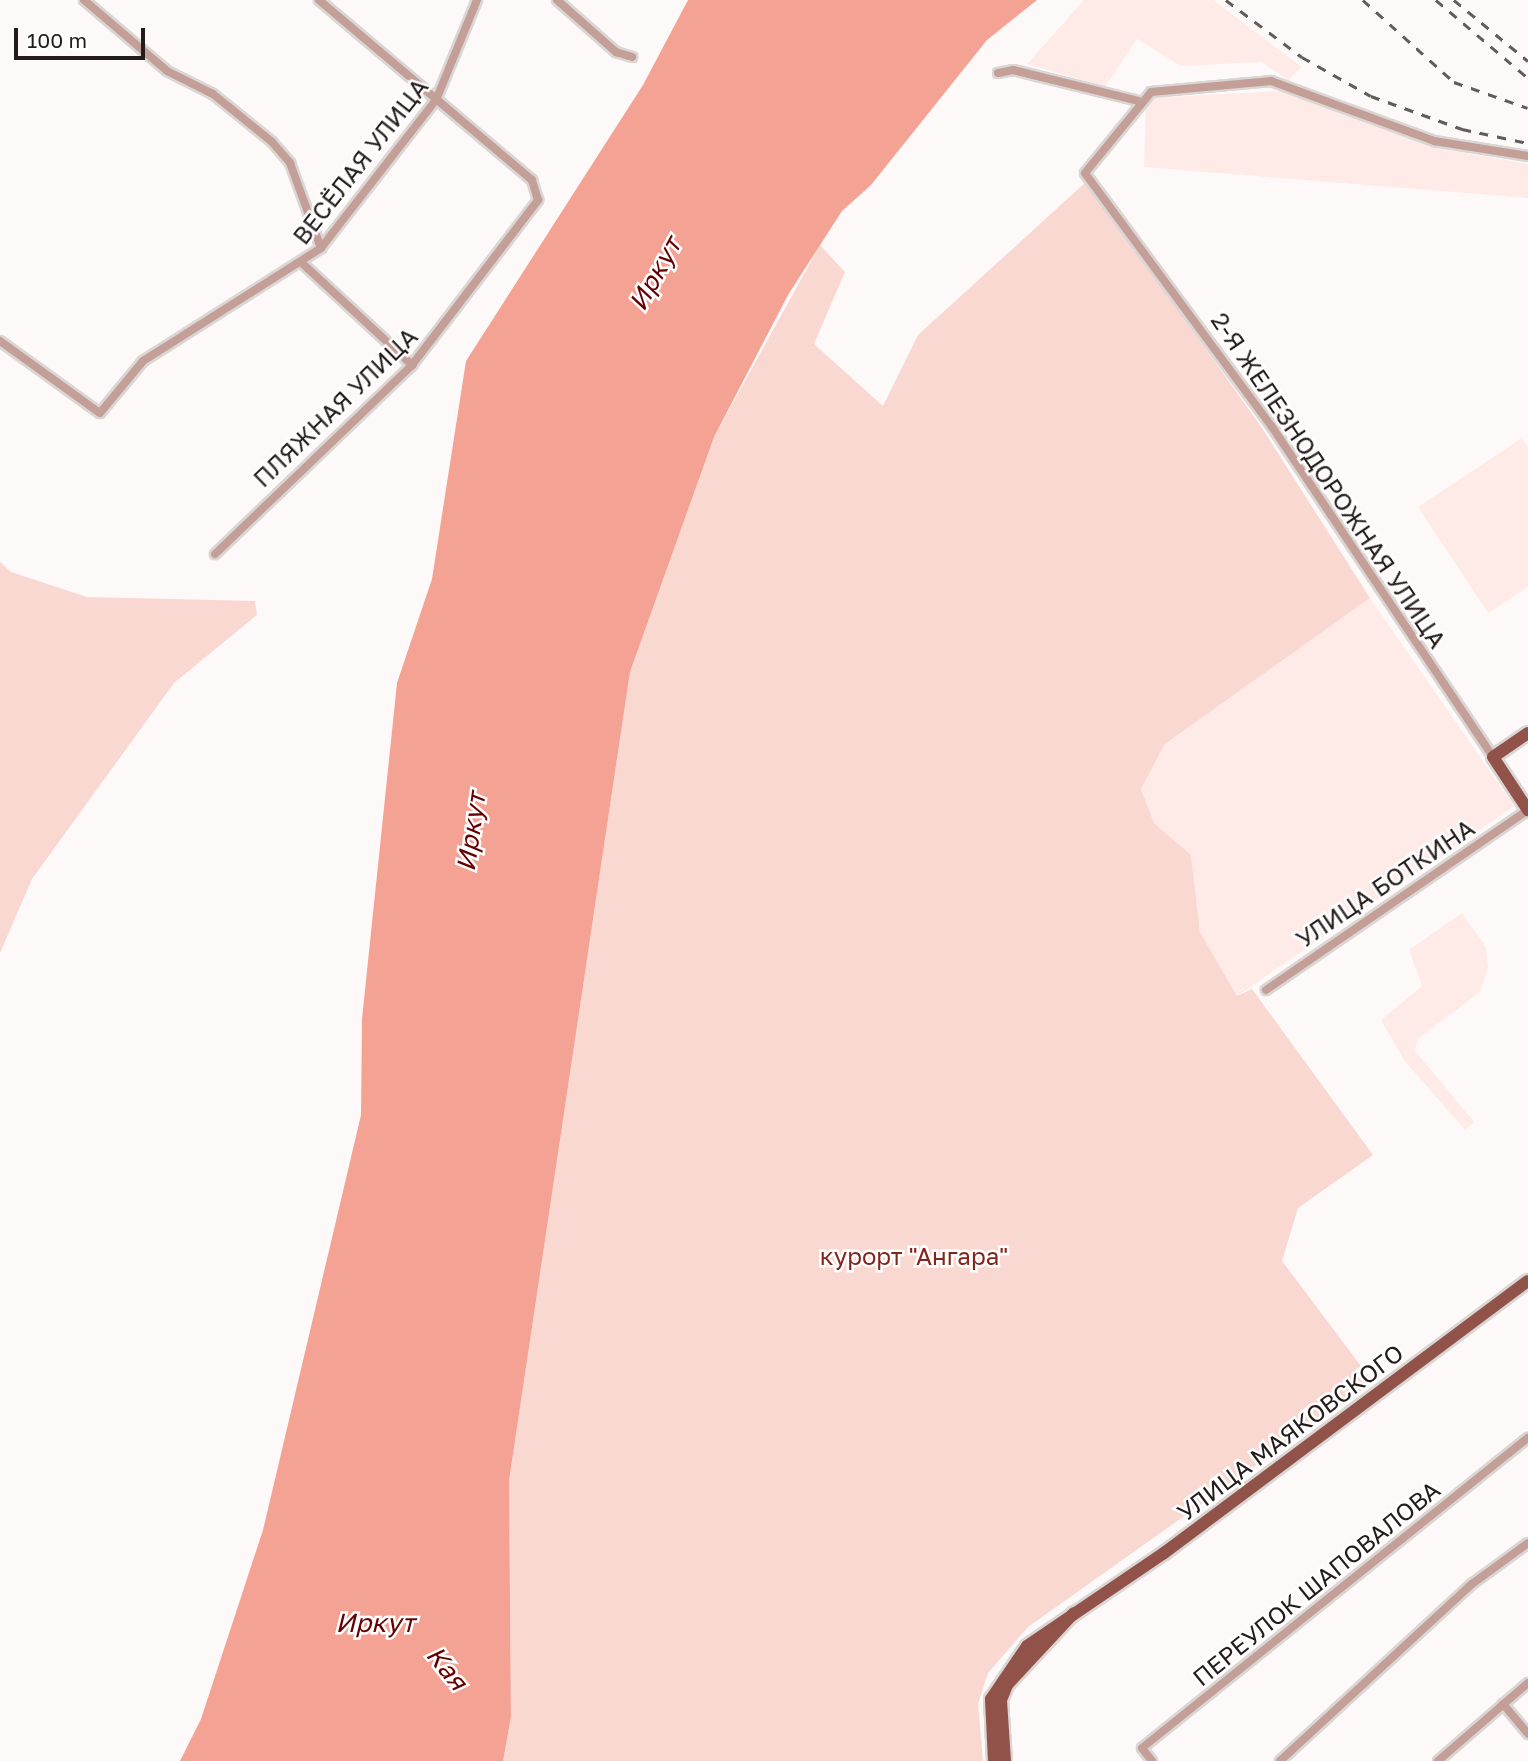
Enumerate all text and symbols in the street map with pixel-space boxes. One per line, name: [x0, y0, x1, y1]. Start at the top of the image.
scale bar: [18, 14, 149, 58]
text: 100 m: [27, 27, 87, 53]
street label: ВЕСЁЛАЯ УЛИЦА: [286, 72, 434, 250]
water label: Иркут: [622, 232, 688, 316]
street label: 2-Я ЖЕЛЕЗНОДОРОЖНАЯ УЛИЦА: [1206, 307, 1452, 653]
street label: ПЛЯЖНАЯ УЛИЦА: [247, 321, 423, 493]
water label: Иркут: [450, 791, 492, 873]
street label: УЛИЦА БОТКИНА: [1290, 813, 1480, 953]
park label: курорт "Ангара": [820, 1242, 1008, 1270]
street label: УЛИЦА МАЯКОВСКОГО: [1171, 1338, 1409, 1526]
street label: ПЕРЕУЛОК ШАПОВАЛОВА: [1187, 1474, 1445, 1692]
water label: Иркут: [336, 1607, 414, 1639]
water label: Кая: [420, 1640, 474, 1696]

